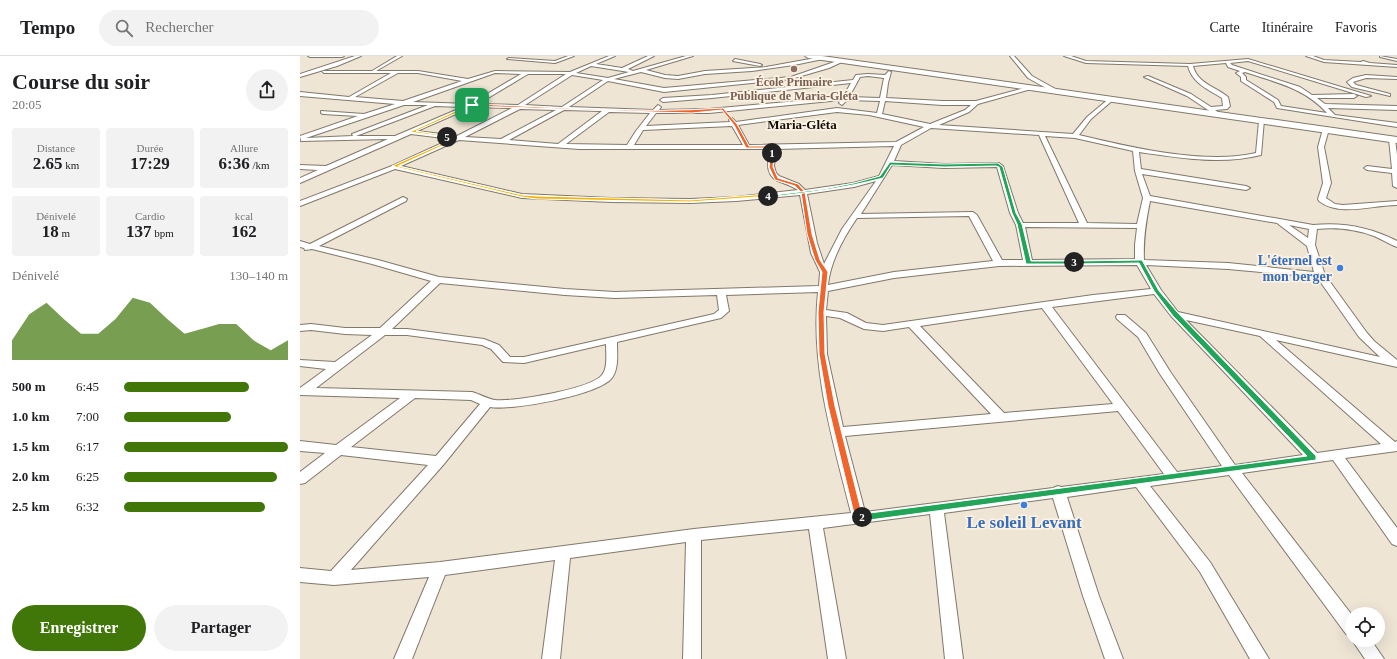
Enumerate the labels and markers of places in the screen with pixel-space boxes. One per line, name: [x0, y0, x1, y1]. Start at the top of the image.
marker: École Primaire Publique de Maria-Gléta: [789, 64, 799, 74]
place label: École Primaire Publique de Maria-Gléta: [730, 75, 858, 103]
pin: [455, 88, 489, 122]
pin: 5: [437, 127, 457, 147]
pin: 1: [762, 143, 782, 163]
pin: 4: [758, 186, 778, 206]
pin: 3: [1064, 252, 1084, 272]
place label: L'éternel est mon berger: [1258, 253, 1332, 284]
marker: L'éternel est mon berger: [1335, 263, 1345, 273]
marker: Le soleil Levant: [1019, 500, 1029, 510]
pin: 2: [852, 507, 872, 527]
place label: Le soleil Levant: [966, 513, 1082, 532]

